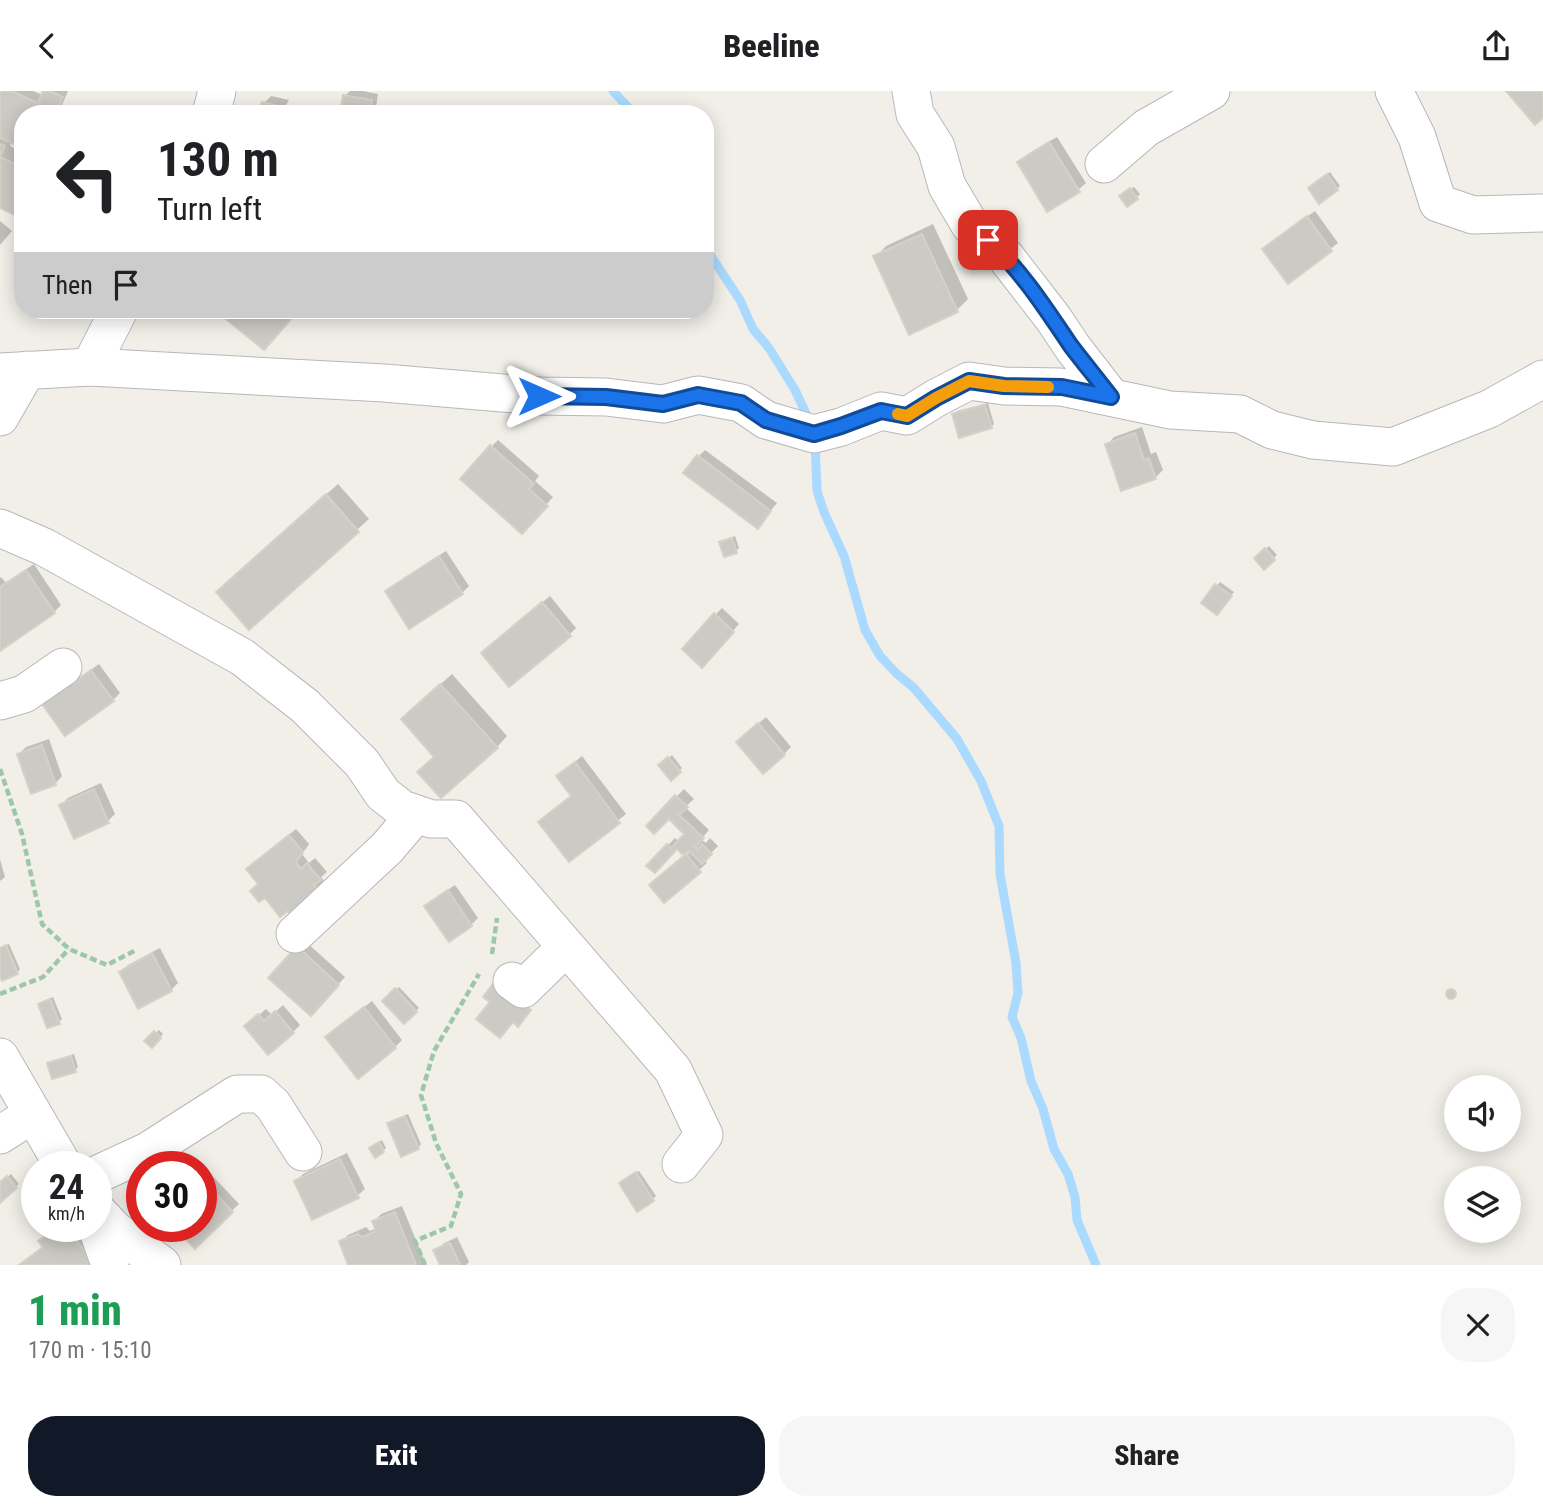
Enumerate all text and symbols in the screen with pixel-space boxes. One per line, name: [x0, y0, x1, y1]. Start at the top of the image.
icon: back: [28, 27, 66, 65]
text: Beeline: [723, 27, 820, 65]
icon: share: [1477, 27, 1515, 65]
text: 130 m: [157, 131, 279, 188]
icon: left: [42, 133, 133, 224]
text: Turn left: [157, 190, 262, 228]
pin: [958, 210, 1018, 270]
icon: arrive: [969, 221, 1007, 259]
icon: arrive: [107, 266, 145, 304]
text: Then: [42, 270, 93, 300]
position arrow: [502, 359, 576, 433]
map controls: [1444, 1075, 1521, 1243]
button: sound: [1444, 1075, 1521, 1152]
speed limit sign: 30: [126, 1151, 217, 1242]
button: layers: [1444, 1166, 1521, 1243]
text: 24: [49, 1167, 84, 1208]
text: km/h: [48, 1203, 85, 1224]
text: 1 min: [28, 1286, 122, 1335]
button: close: [1441, 1288, 1515, 1362]
text: 170 m · 15:10: [28, 1337, 152, 1364]
button: Exit: [28, 1416, 765, 1496]
button: Share: [779, 1416, 1515, 1496]

